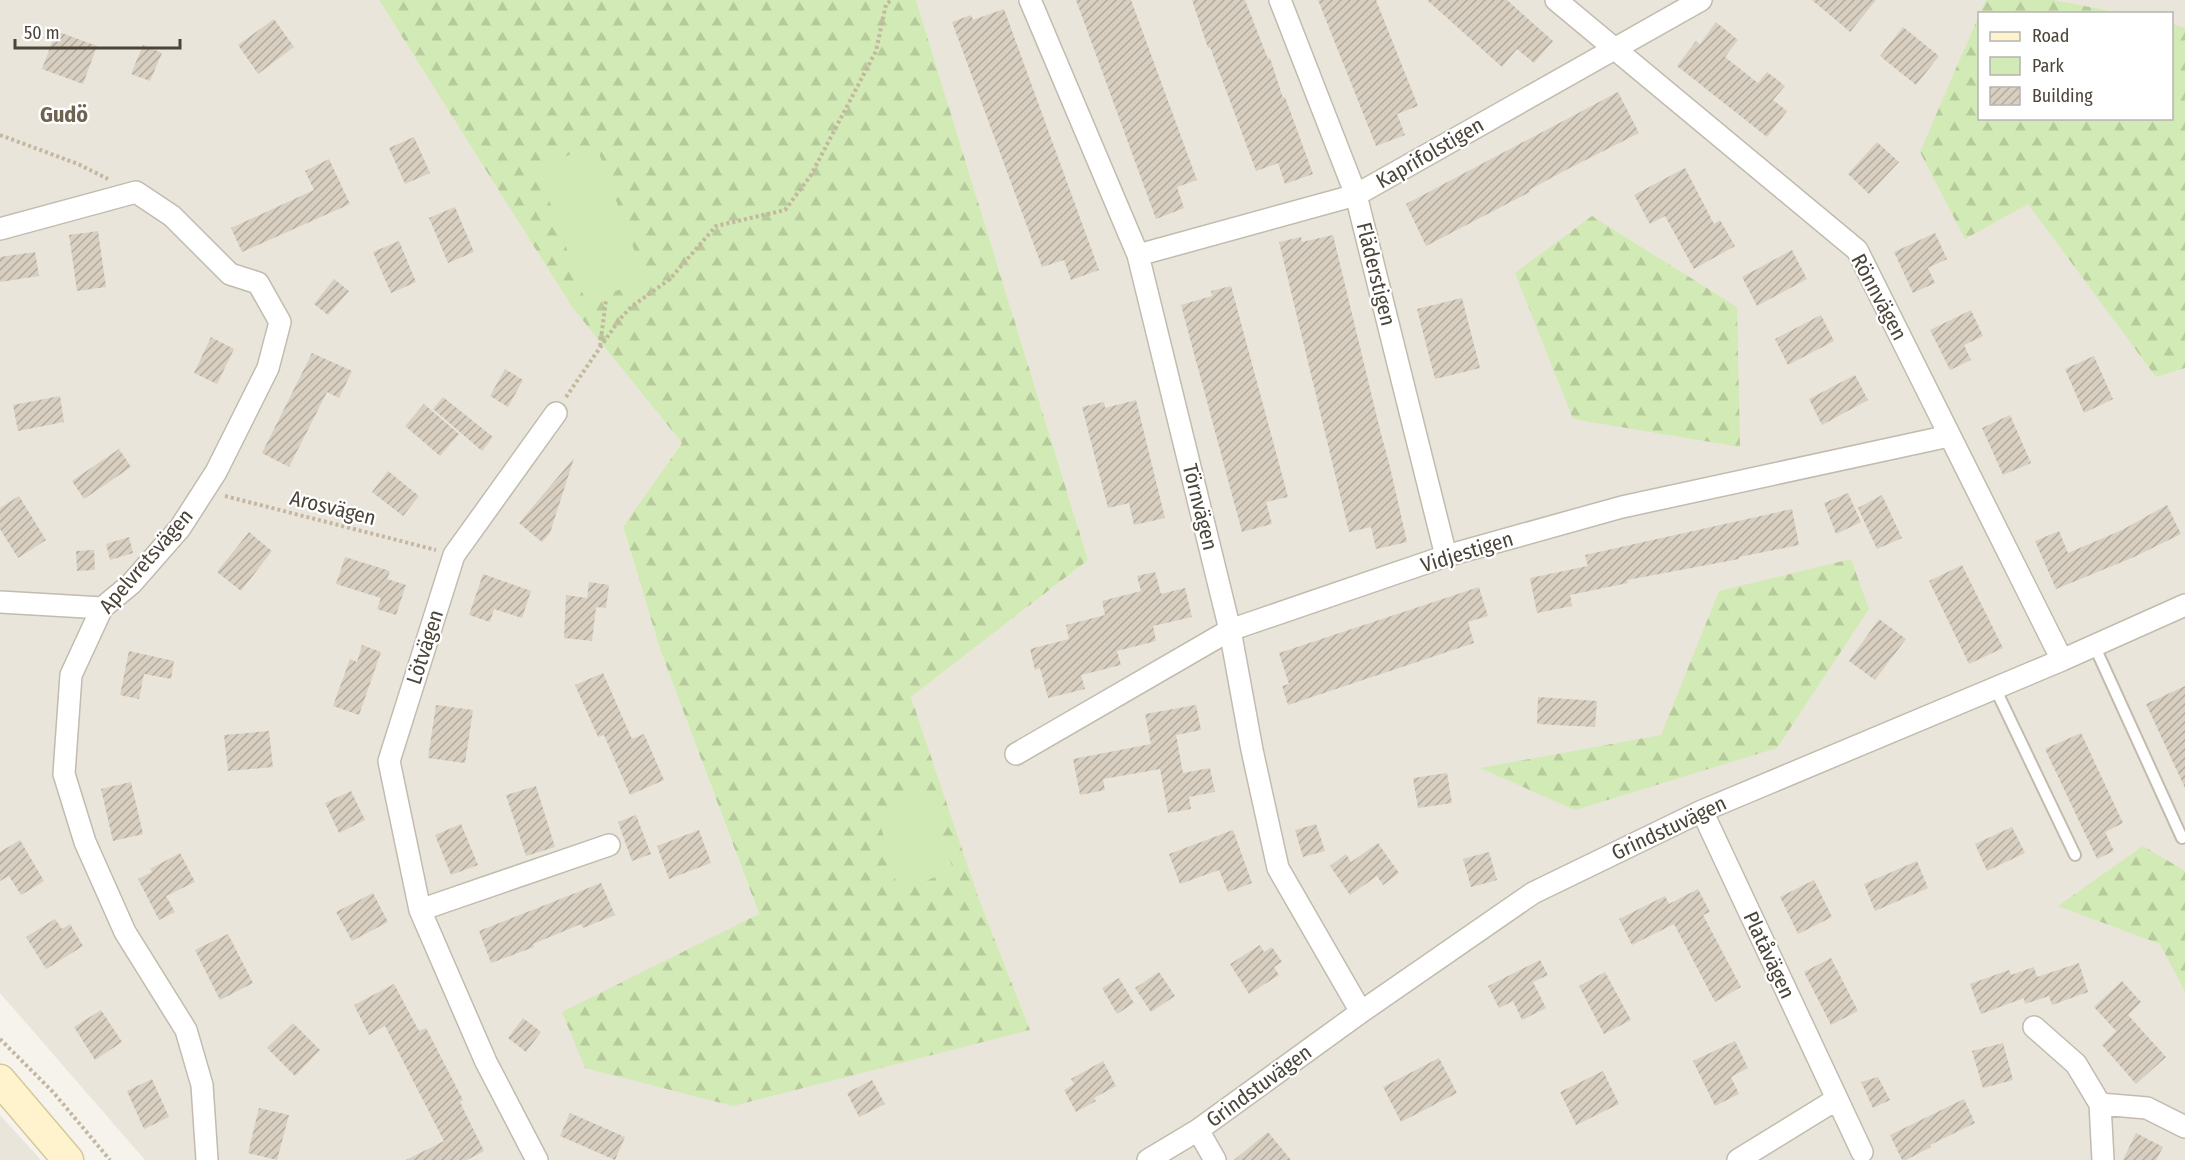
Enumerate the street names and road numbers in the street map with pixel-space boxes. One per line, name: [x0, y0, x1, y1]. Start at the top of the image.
street label: Kaprifolstigen: [1372, 112, 1488, 194]
street label: Fläderstigen: [1351, 220, 1401, 328]
street label: Rönnvägen: [1845, 249, 1913, 345]
street label: Törnvägen: [1177, 461, 1223, 553]
street label: Arosvägen: [287, 485, 379, 531]
street label: Apelvretsvägen: [94, 503, 198, 619]
street label: Vidjestigen: [1418, 526, 1516, 578]
street label: Lötvägen: [401, 606, 449, 688]
street label: Grindstuvägen: [1607, 790, 1731, 866]
street label: Platåvägen: [1738, 907, 1800, 1003]
street label: Grindstuvägen: [1201, 1039, 1317, 1133]

